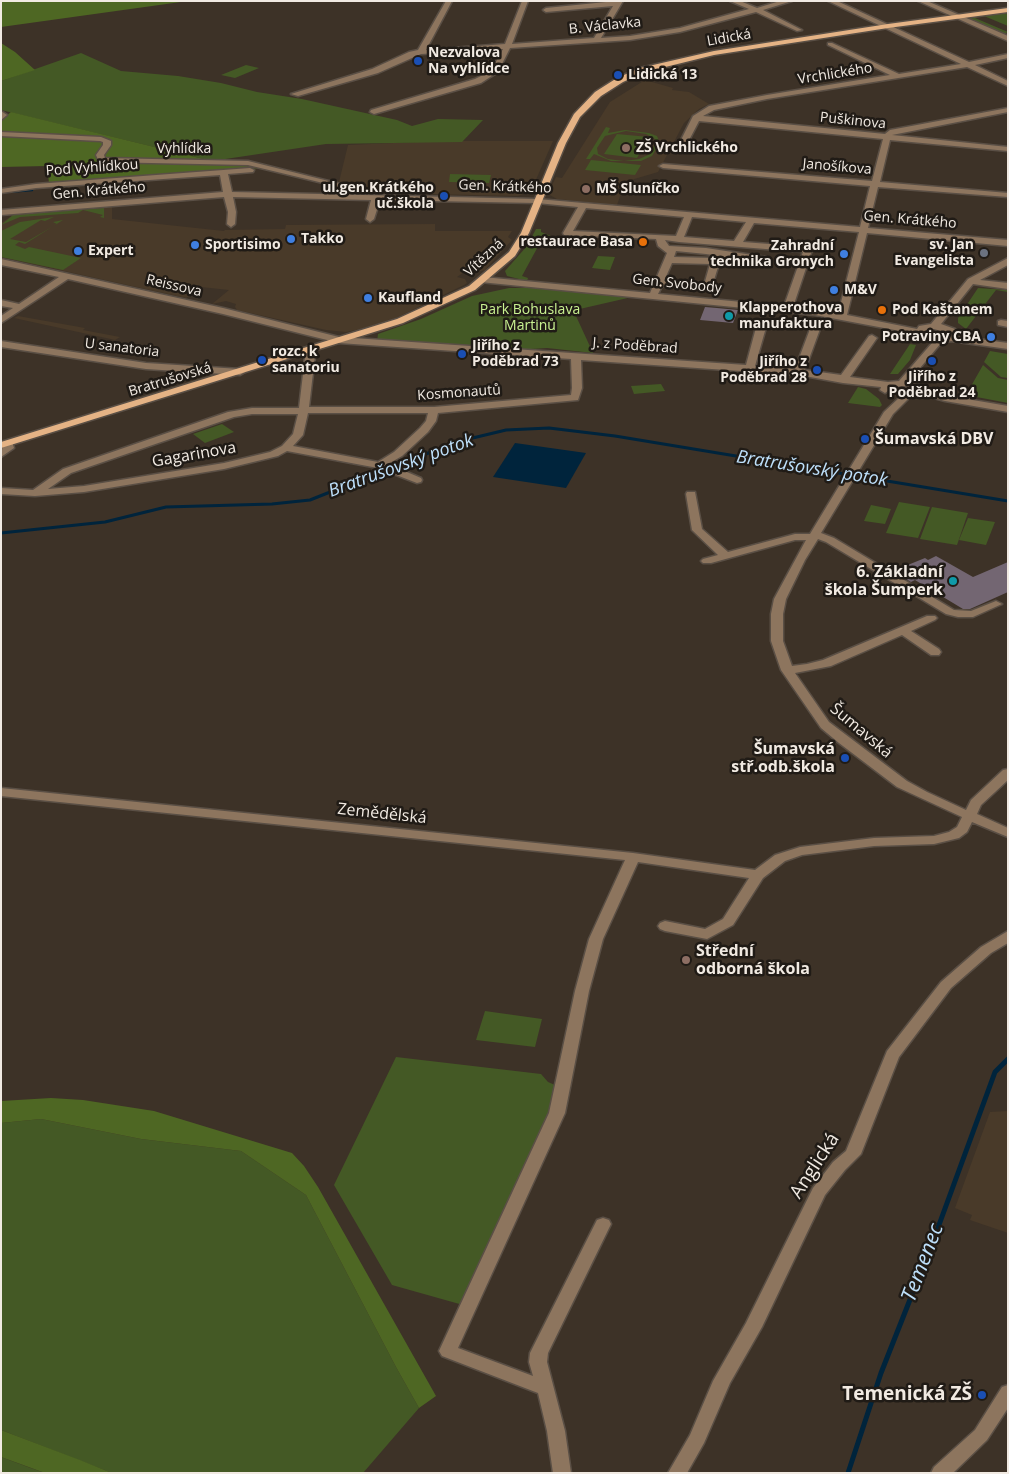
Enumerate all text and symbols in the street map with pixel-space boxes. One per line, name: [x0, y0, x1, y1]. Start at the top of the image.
street label: B. Václavka: [568, 14, 642, 38]
street label: Lidická: [705, 26, 753, 50]
place label: Nezvalova Na vyhlídce: [428, 45, 509, 78]
marker: Nezvalova Na vyhlídce: [412, 55, 424, 67]
street label: Vrchlického: [796, 60, 874, 88]
place label: Lidická 13: [628, 67, 697, 83]
marker: Lidická 13: [612, 69, 624, 81]
street label: Puškinova: [819, 109, 887, 133]
place label: ZŠ Vrchlického: [636, 140, 738, 156]
street label: Vyhlídka: [157, 141, 211, 157]
marker: ZŠ Vrchlického: [620, 142, 632, 154]
street label: Pod Vyhlídkou: [45, 156, 139, 180]
street label: Janošíkova: [802, 156, 872, 178]
street label: Gen. Krátkého: [458, 177, 552, 197]
street label: Gen. Krátkého: [52, 179, 146, 203]
place label: ul.gen.Krátkého uč.škola: [322, 180, 434, 212]
place label: MŠ Sluníčko: [596, 181, 680, 197]
marker: MŠ Sluníčko: [580, 183, 592, 195]
marker: ul.gen.Krátkého uč.škola: [438, 190, 450, 202]
street label: Gen. Krátkého: [863, 208, 957, 232]
place label: Takko: [301, 231, 344, 247]
marker: Takko: [285, 233, 297, 245]
place label: restaurace Basa: [520, 234, 633, 250]
street label: Vítězná: [461, 236, 507, 280]
marker: restaurace Basa: [637, 236, 649, 248]
place label: Sportisimo: [205, 237, 281, 253]
place label: sv. Jan Evangelista: [894, 237, 974, 270]
place label: Zahradní technika Gronych: [710, 238, 834, 270]
marker: Sportisimo: [189, 239, 201, 251]
place label: Expert: [88, 243, 134, 259]
marker: Expert: [72, 245, 84, 257]
marker: sv. Jan Evangelista: [978, 247, 990, 259]
marker: Zahradní technika Gronych: [838, 248, 850, 260]
street label: Reissova: [145, 271, 203, 301]
street label: Gen. Svobody: [632, 271, 722, 297]
place label: M&V: [844, 282, 877, 298]
marker: M&V: [828, 284, 840, 296]
place label: Kaufland: [378, 290, 441, 306]
marker: Kaufland: [362, 292, 374, 304]
place label: Klapperothova manufaktura: [739, 300, 842, 332]
park label: Park Bohuslava Martinů: [480, 302, 580, 334]
place label: Pod Kaštanem: [892, 302, 992, 318]
marker: Pod Kaštanem: [876, 304, 888, 316]
marker: Klapperothova manufaktura: [723, 310, 735, 322]
place label: Potraviny CBA: [882, 329, 981, 345]
marker: Potraviny CBA: [985, 331, 997, 343]
street label: U sanatoria: [84, 335, 160, 361]
street label: J. z Poděbrad: [592, 335, 678, 357]
place label: Jiřího z Poděbrad 73: [472, 338, 559, 371]
place label: rozc. k sanatoriu: [272, 344, 340, 377]
marker: Jiřího z Poděbrad 73: [456, 348, 468, 360]
marker: rozc. k sanatoriu: [256, 354, 268, 366]
place label: Jiřího z Poděbrad 28: [720, 354, 807, 387]
marker: Jiřího z Poděbrad 24: [926, 355, 938, 367]
street label: Bratrušovská: [127, 359, 213, 401]
marker: Jiřího z Poděbrad 28: [811, 364, 823, 376]
place label: Jiřího z Poděbrad 24: [889, 369, 975, 402]
street label: Kosmonautů: [417, 382, 501, 404]
place label: Šumavská DBV: [875, 429, 993, 449]
water label: Bratrušovský potok: [326, 430, 476, 502]
marker: Šumavská DBV: [859, 433, 871, 445]
street label: Gagarinova: [150, 438, 238, 472]
water label: Bratrušovský potok: [735, 446, 889, 492]
place label: 6. Základní škola Šumperk: [825, 562, 943, 600]
marker: 6. Základní škola Šumperk: [947, 575, 959, 587]
street label: Šumavská: [826, 699, 896, 763]
place label: Šumavská stř.odb.škola: [731, 739, 835, 777]
marker: Šumavská stř.odb.škola: [839, 752, 851, 764]
street label: Zemědělská: [336, 800, 428, 828]
place label: Střední odborná škola: [696, 941, 810, 979]
marker: Střední odborná škola: [680, 954, 692, 966]
street label: Anglická: [786, 1129, 844, 1203]
water label: Temenec: [897, 1220, 949, 1306]
place label: Temenická ZŠ: [842, 1384, 972, 1406]
marker: Temenická ZŠ: [976, 1389, 988, 1401]

